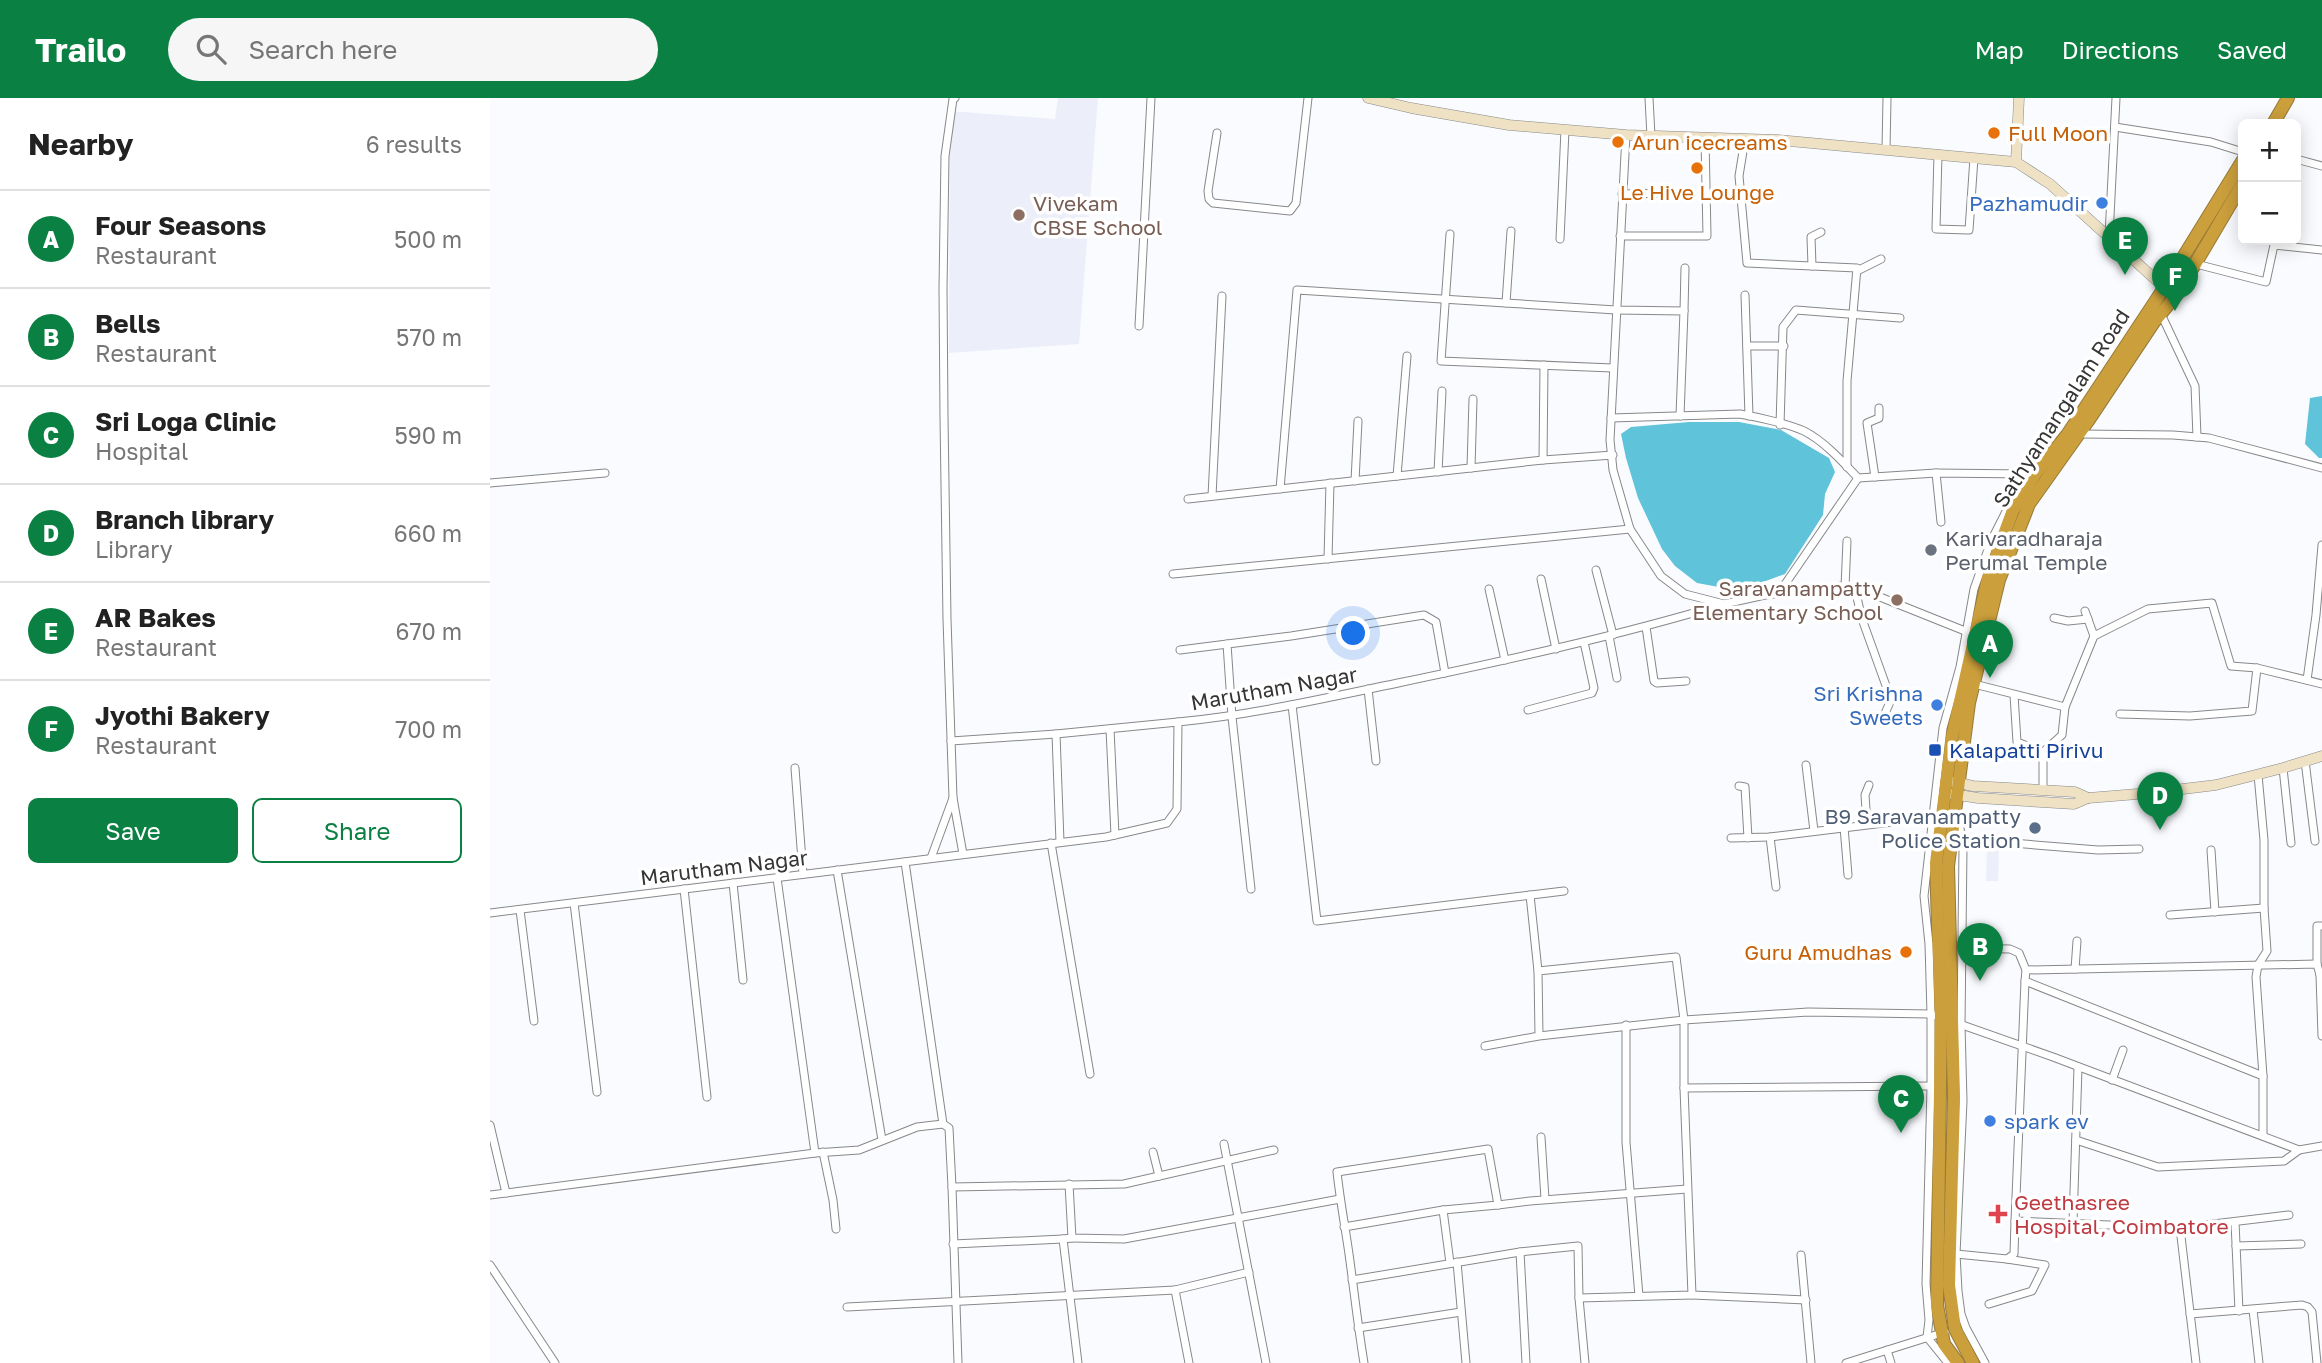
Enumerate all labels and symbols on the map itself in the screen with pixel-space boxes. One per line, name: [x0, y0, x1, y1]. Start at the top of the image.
place label: Full Moon: [2008, 120, 2108, 146]
marker: Full Moon: [1986, 125, 2002, 141]
place label: Arun icecreams: [1632, 129, 1788, 155]
marker: Arun icecreams: [1610, 134, 1626, 150]
marker: Le Hive Lounge: [1689, 160, 1705, 176]
place label: Le Hive Lounge: [1620, 179, 1774, 205]
place label: Vivekam CBSE School: [1033, 190, 1163, 240]
place label: Pazhamudir: [1969, 190, 2088, 216]
marker: Pazhamudir: [2094, 195, 2110, 211]
marker: Vivekam CBSE School: [1011, 207, 1027, 223]
pin: E: [2102, 217, 2148, 275]
pin: F: [2152, 253, 2198, 311]
street label: Sathyamangalam Road: [1987, 304, 2135, 512]
place label: Karivaradharaja Perumal Temple: [1945, 525, 2108, 575]
marker: Karivaradharaja Perumal Temple: [1923, 542, 1939, 558]
place label: Saravanampatty Elementary School: [1692, 575, 1883, 625]
marker: Saravanampatty Elementary School: [1889, 592, 1905, 608]
your location: [1336, 616, 1370, 650]
pin: A: [1967, 620, 2013, 678]
street label: Marutham Nagar: [1189, 661, 1359, 715]
place label: Sri Krishna Sweets: [1813, 680, 1923, 730]
marker: Sri Krishna Sweets: [1929, 697, 1945, 713]
place label: Kalapatti Pirivu: [1949, 737, 2103, 763]
marker: Kalapatti Pirivu: [1927, 742, 1943, 758]
pin: D: [2137, 772, 2183, 830]
place label: B9 Saravanampatty Police Station: [1825, 803, 2021, 853]
marker: B9 Saravanampatty Police Station: [2027, 820, 2043, 836]
street label: Marutham Nagar: [639, 844, 809, 890]
pin: B: [1957, 923, 2003, 981]
place label: Guru Amudhas: [1744, 939, 1892, 965]
marker: Guru Amudhas: [1898, 944, 1914, 960]
pin: C: [1878, 1075, 1924, 1133]
place label: spark ev: [2004, 1108, 2089, 1134]
marker: spark ev: [1982, 1113, 1998, 1129]
place label: Geethasree Hospital, Coimbatore: [2014, 1189, 2229, 1239]
marker: Geethasree Hospital, Coimbatore: [1988, 1204, 2008, 1224]

